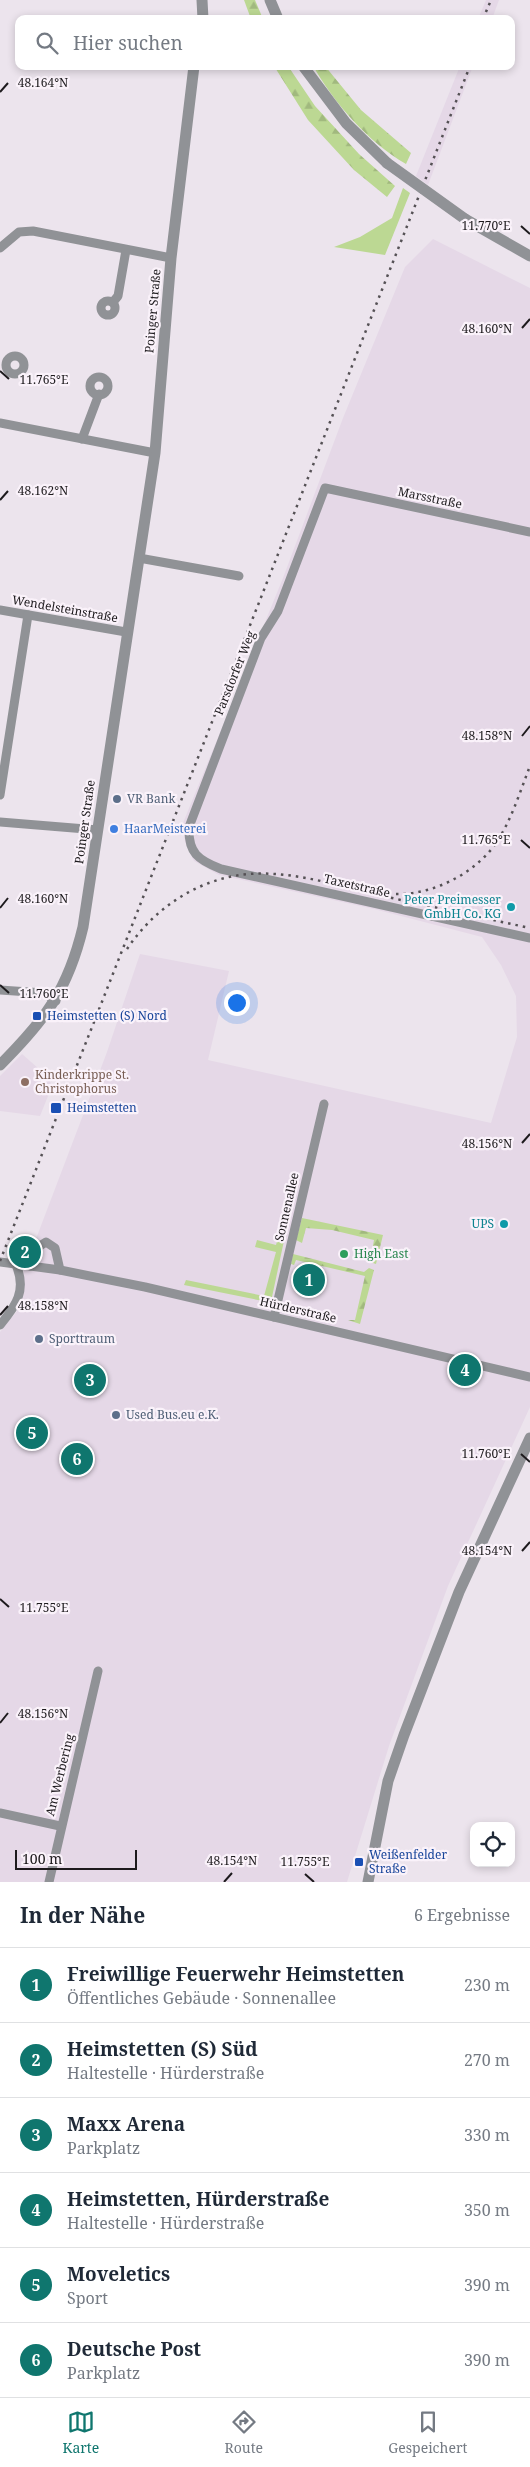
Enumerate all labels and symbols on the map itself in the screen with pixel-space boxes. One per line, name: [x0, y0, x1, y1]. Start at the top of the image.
text: 48.164°N: [18, 74, 68, 91]
text: 11.770°E: [462, 217, 510, 234]
street label: Poinger Straße: [140, 268, 165, 354]
text: 48.160°N: [462, 320, 512, 337]
text: 11.765°E: [20, 371, 68, 388]
text: 48.162°N: [18, 482, 68, 499]
street label: Marsstraße: [397, 482, 464, 513]
street label: Wendelsteinstraße: [11, 591, 119, 626]
street label: Parsdorfer Weg: [210, 628, 259, 717]
text: 48.158°N: [462, 727, 512, 744]
street label: Poinger Straße: [70, 779, 99, 865]
place label: VR Bank: [127, 790, 176, 807]
marker: VR Bank: [111, 793, 123, 805]
place label: HaarMeisterei: [124, 820, 206, 837]
marker: HaarMeisterei: [108, 823, 120, 835]
text: 11.765°E: [462, 831, 510, 848]
street label: Taxetstraße: [322, 870, 392, 901]
text: 48.160°N: [18, 890, 68, 907]
place label: Peter Preimesser GmbH Co. KG: [404, 891, 501, 922]
marker: Peter Preimesser GmbH Co. KG: [505, 901, 517, 913]
text: 11.760°E: [20, 985, 68, 1002]
your location: [224, 990, 250, 1016]
place label: Heimstetten (S) Nord: [47, 1007, 168, 1024]
marker: Heimstetten (S) Nord: [31, 1010, 43, 1022]
place label: Kinderkrippe St. Christophorus: [35, 1066, 129, 1097]
marker: Kinderkrippe St. Christophorus: [19, 1076, 31, 1088]
place label: Heimstetten: [67, 1099, 137, 1116]
marker: Heimstetten: [49, 1101, 63, 1115]
text: 48.156°N: [462, 1135, 512, 1152]
street label: Sonnenallee: [270, 1171, 303, 1243]
place label: UPS: [472, 1215, 494, 1232]
marker: UPS: [498, 1218, 510, 1230]
pin: 2: [9, 1233, 41, 1271]
place label: High East: [354, 1245, 408, 1262]
marker: High East: [338, 1248, 350, 1260]
pin: 1: [293, 1261, 325, 1299]
street label: Hürderstraße: [258, 1292, 338, 1327]
text: 48.158°N: [18, 1297, 68, 1314]
place label: Sporttraum: [49, 1330, 115, 1347]
marker: Sporttraum: [33, 1333, 45, 1345]
pin: 4: [449, 1351, 481, 1389]
pin: 3: [74, 1361, 106, 1399]
place label: Used Bus.eu e.K.: [126, 1406, 219, 1423]
marker: Used Bus.eu e.K.: [110, 1409, 122, 1421]
pin: 5: [16, 1414, 48, 1452]
pin: 6: [61, 1440, 93, 1478]
text: 11.760°E: [462, 1445, 510, 1462]
text: 48.154°N: [462, 1542, 512, 1559]
text: 11.755°E: [20, 1599, 68, 1616]
text: 48.156°N: [18, 1705, 68, 1722]
street label: Am Werbering: [41, 1731, 78, 1818]
place label: Weißenfelder Straße: [369, 1846, 447, 1877]
scale bar: [15, 1847, 138, 1870]
text: 48.154°N: [207, 1852, 257, 1869]
text: 11.755°E: [281, 1853, 329, 1870]
marker: Weißenfelder Straße: [353, 1856, 365, 1868]

